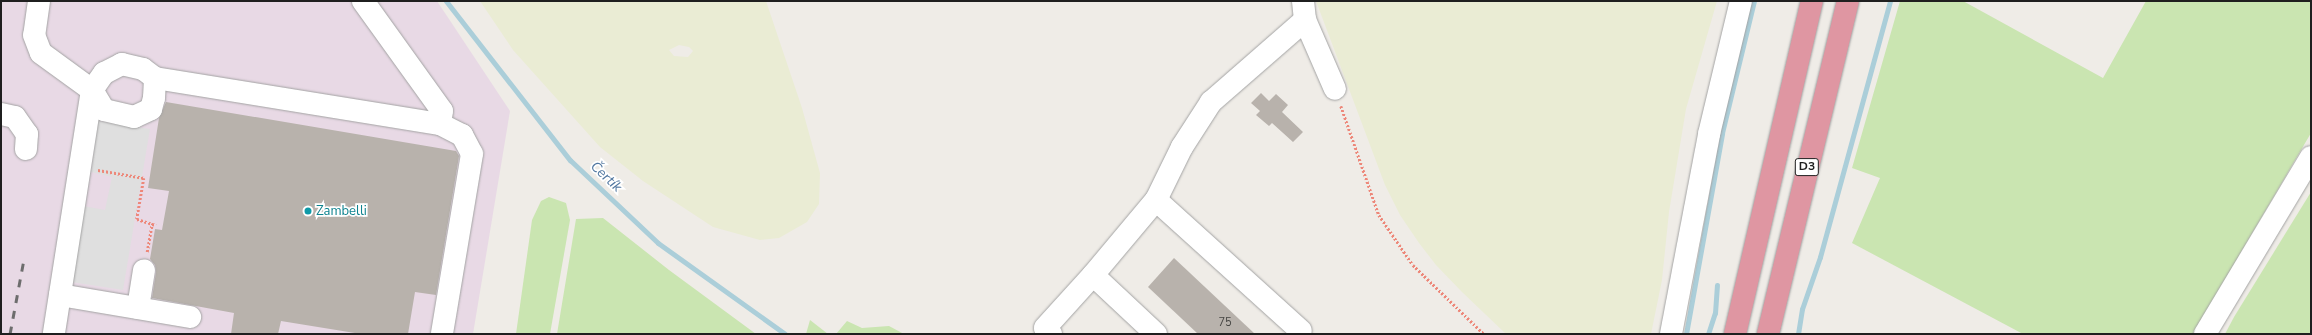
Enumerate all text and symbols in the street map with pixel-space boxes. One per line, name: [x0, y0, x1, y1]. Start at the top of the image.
road number: D3: [1794, 157, 1820, 177]
water label: Čertík: [587, 158, 625, 196]
place label: Zambelli: [316, 203, 367, 219]
marker: Zambelli: [303, 206, 313, 216]
house number: 75: [1218, 316, 1232, 330]

